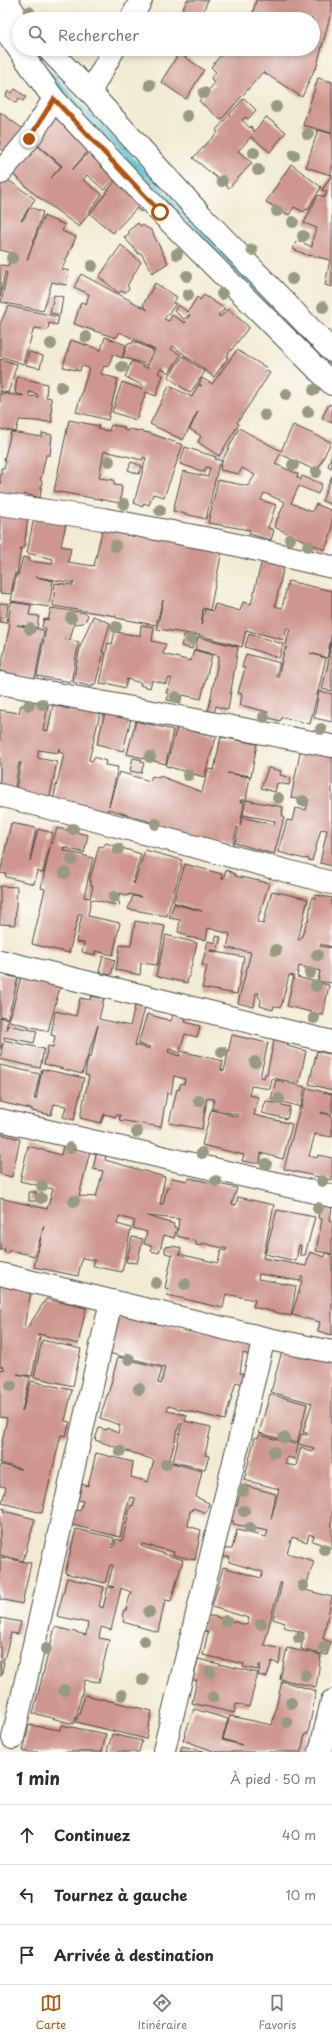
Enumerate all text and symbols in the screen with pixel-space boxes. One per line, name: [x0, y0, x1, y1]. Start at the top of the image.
search box: [12, 12, 320, 56]
icon: search: [26, 23, 48, 45]
text: Rechercher: [58, 23, 139, 46]
route end: [20, 130, 38, 148]
route start: [151, 203, 169, 221]
text: 1 min: [16, 1765, 60, 1791]
text: À pied · 50 m: [230, 1769, 316, 1788]
text: Continuez: [54, 1823, 130, 1846]
icon: ahead: [16, 1824, 38, 1846]
text: 40 m: [282, 1825, 316, 1844]
text: Tournez à gauche: [54, 1883, 188, 1906]
icon: left: [16, 1884, 38, 1906]
text: 10 m: [286, 1885, 316, 1904]
text: Arrivée à destination: [54, 1943, 214, 1966]
icon: arrive: [16, 1944, 38, 1966]
tab: Carte: [36, 1992, 66, 2033]
tab: Itinéraire: [138, 1992, 187, 2033]
tab: Favoris: [258, 1992, 296, 2033]

